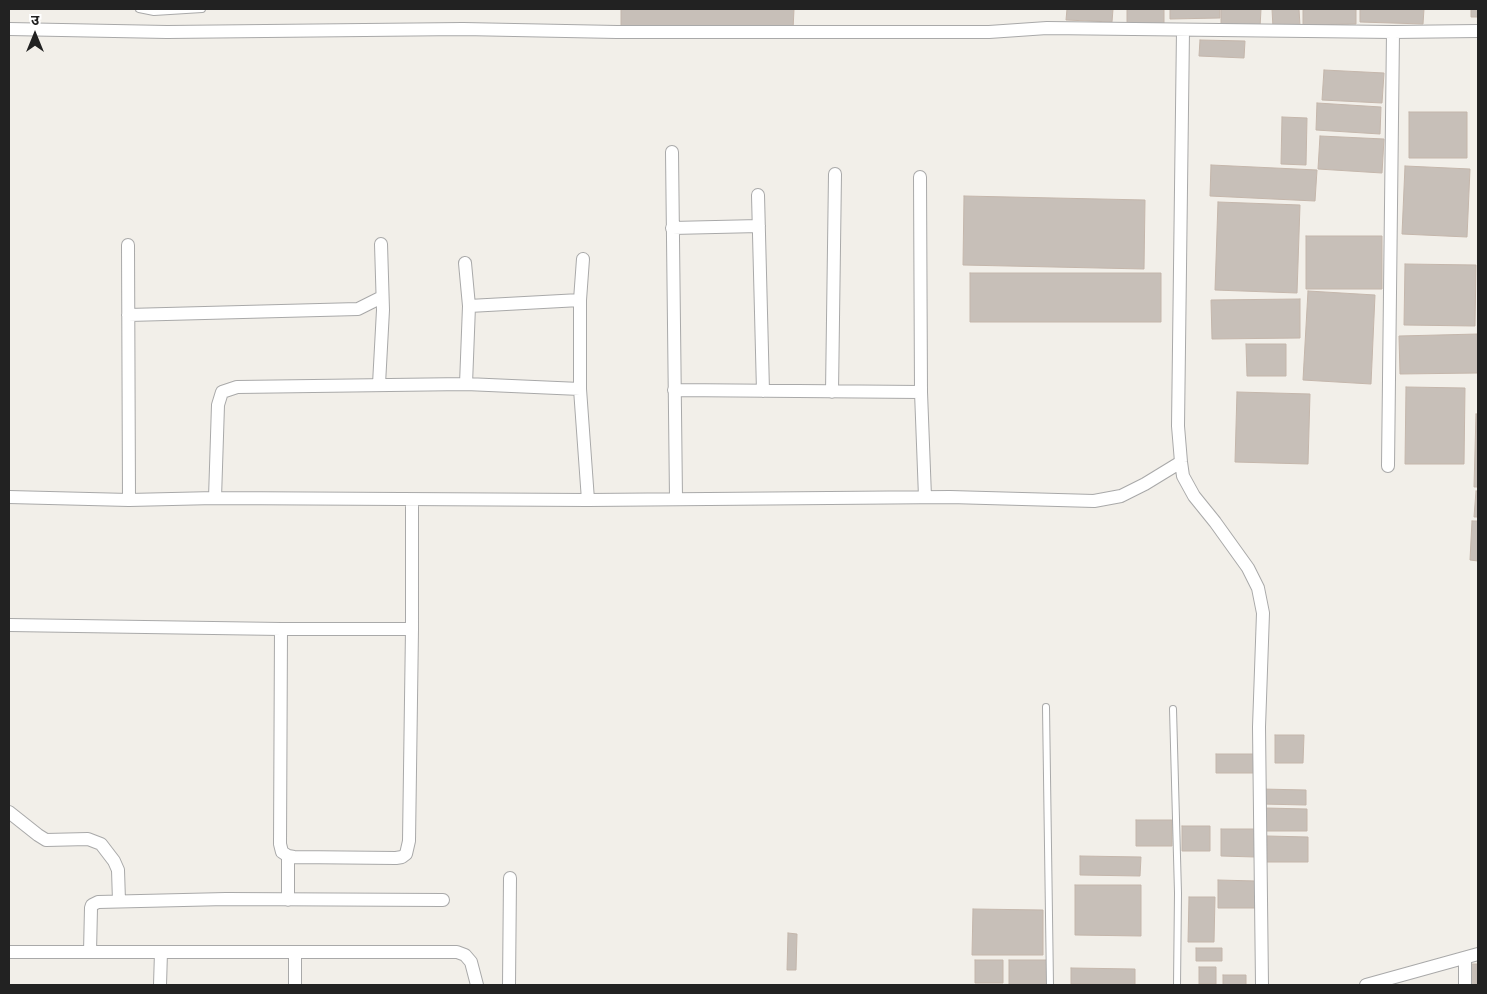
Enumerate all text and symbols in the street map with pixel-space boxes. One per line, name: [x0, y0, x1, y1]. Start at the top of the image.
north arrow: [10, 10, 60, 60]
text: उ: [31, 11, 39, 29]

